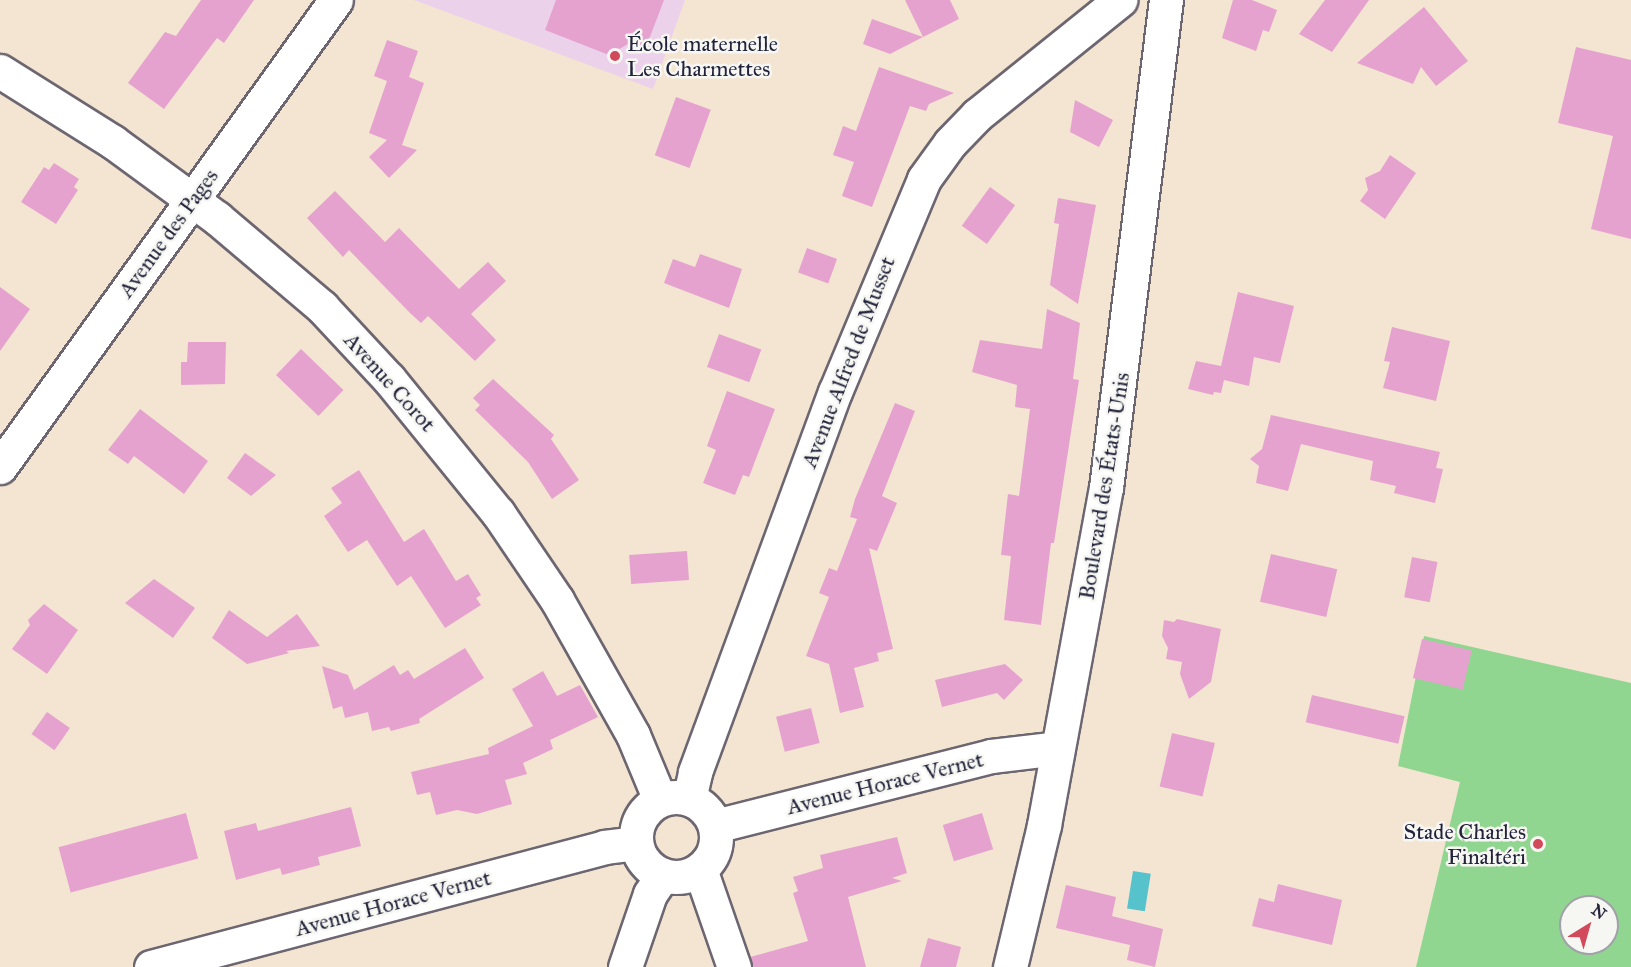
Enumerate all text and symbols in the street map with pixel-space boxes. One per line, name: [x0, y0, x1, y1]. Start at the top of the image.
place label: École maternelle Les Charmettes: [627, 30, 778, 82]
marker: École maternelle Les Charmettes: [608, 49, 622, 63]
street label: Avenue des Pages: [112, 163, 224, 303]
street label: Avenue Alfred de Musset: [796, 253, 900, 471]
street label: Avenue Corot: [339, 327, 441, 437]
street label: Boulevard des États-Unis: [1073, 371, 1135, 601]
street label: Avenue Horace Vernet: [784, 746, 986, 820]
place label: Stade Charles Finaltéri: [1404, 818, 1526, 870]
marker: Stade Charles Finaltéri: [1531, 837, 1545, 851]
street label: Avenue Horace Vernet: [292, 864, 494, 942]
north arrow: [1559, 895, 1619, 955]
text: N: [1588, 900, 1610, 923]

